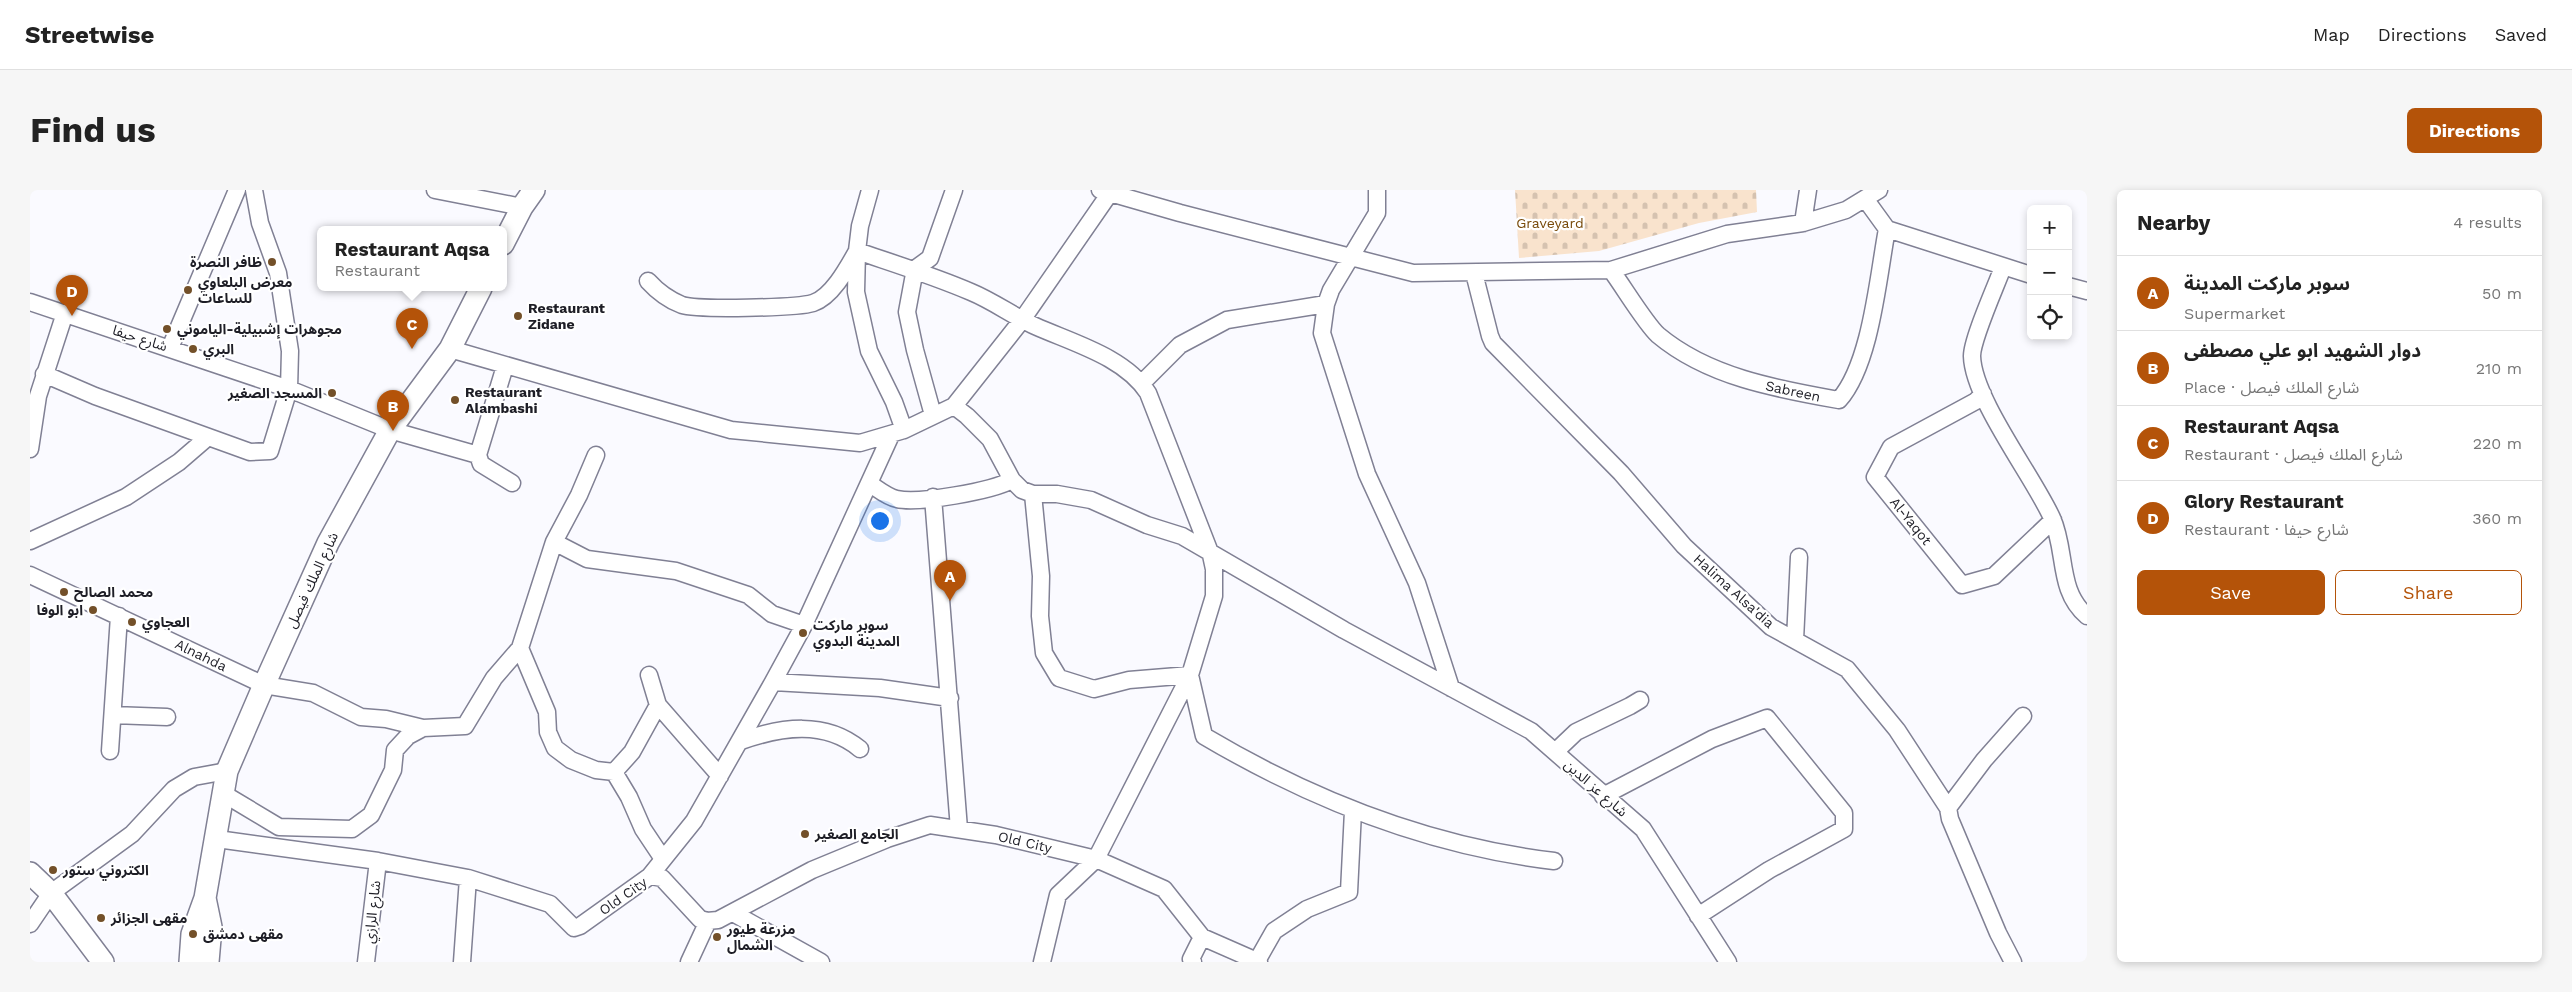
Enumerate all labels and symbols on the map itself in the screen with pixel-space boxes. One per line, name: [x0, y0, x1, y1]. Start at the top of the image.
park label: Graveyard: [1516, 215, 1584, 231]
place label: ظافر النصرة: [190, 254, 262, 271]
marker: ظافر النصرة: [266, 256, 278, 268]
place label: معرض البلعاوي للساعات: [198, 274, 293, 306]
pin: D: [56, 275, 88, 316]
marker: معرض البلعاوي للساعات: [182, 284, 194, 296]
place label: Restaurant Zidane: [528, 300, 605, 332]
pin: C: [396, 308, 428, 349]
marker: Restaurant Zidane: [512, 310, 524, 322]
place label: مجوهرات إشبيلية-الياموني: [177, 321, 342, 340]
street label: شارع حيفا: [110, 322, 169, 357]
marker: مجوهرات إشبيلية-الياموني: [161, 323, 173, 335]
place label: البري: [203, 341, 234, 360]
marker: البري: [187, 343, 199, 355]
street label: Sabreen: [1764, 377, 1822, 405]
place label: Restaurant Alambashi: [465, 384, 542, 416]
place label: المسجد الصغير: [227, 385, 322, 402]
marker: المسجد الصغير: [326, 387, 338, 399]
pin: B: [377, 390, 409, 431]
marker: Restaurant Alambashi: [449, 394, 461, 406]
street label: Al-Yaqot: [1887, 494, 1935, 548]
your location: [867, 508, 893, 534]
street label: شارع الملك فيصل: [283, 529, 344, 632]
street label: Halima Alsa'dia: [1690, 551, 1778, 631]
pin: A: [934, 560, 966, 601]
place label: محمد الصالح: [74, 584, 153, 602]
marker: محمد الصالح: [58, 586, 70, 598]
place label: ابو الوفا: [37, 602, 83, 618]
marker: ابو الوفا: [87, 604, 99, 616]
place label: العجاوي: [142, 614, 190, 633]
marker: العجاوي: [126, 616, 138, 628]
place label: سوبر ماركت المدينة البدوي: [813, 617, 900, 652]
marker: سوبر ماركت المدينة البدوي: [797, 627, 809, 639]
street label: Alnahda: [173, 636, 230, 674]
street label: شارع عز الدين: [1559, 756, 1631, 822]
place label: الجامع الصغير: [814, 826, 899, 844]
marker: الجامع الصغير: [799, 828, 811, 840]
street label: Old City: [997, 828, 1054, 856]
place label: الكتروني ستور: [62, 862, 149, 881]
marker: الكتروني ستور: [47, 864, 59, 876]
street label: Old City: [596, 873, 651, 918]
street label: شارع الرازي: [361, 880, 386, 945]
place label: مقهى الجزائر: [110, 910, 187, 927]
marker: مقهى الجزائر: [95, 912, 107, 924]
place label: مزرعة طيور الشمال: [726, 921, 796, 954]
place label: مقهى دمشق: [203, 926, 283, 943]
marker: مقهى دمشق: [187, 928, 199, 940]
marker: مزرعة طيور الشمال: [711, 931, 723, 943]

